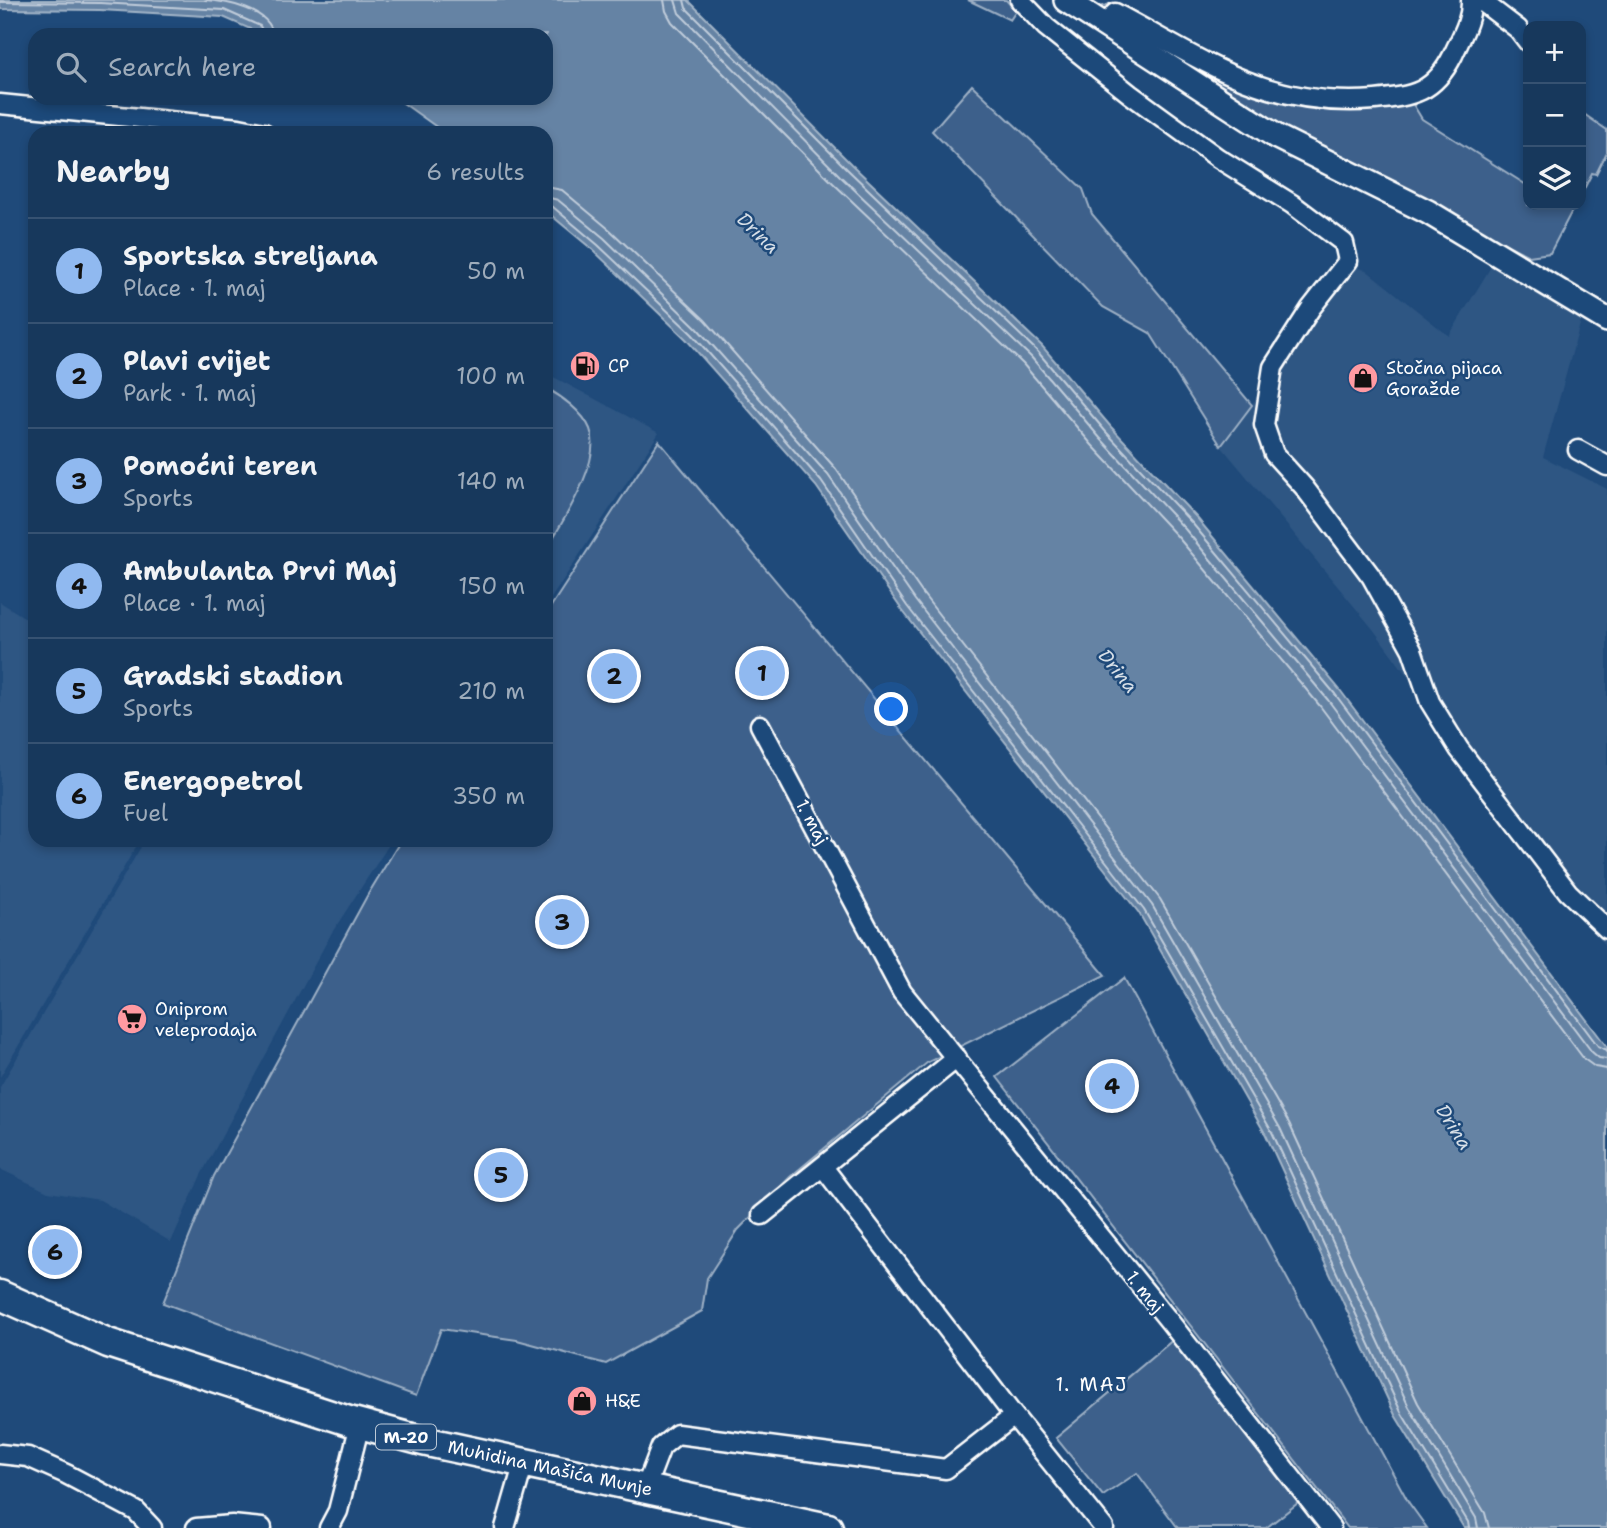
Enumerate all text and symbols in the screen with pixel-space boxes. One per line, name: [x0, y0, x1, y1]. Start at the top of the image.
map controls: [1523, 21, 1586, 210]
button: +: [1523, 21, 1586, 84]
search box: [28, 28, 553, 105]
icon: search: [52, 48, 90, 86]
text: Search here: [108, 49, 257, 84]
button: −: [1523, 84, 1586, 147]
button: layers: [1523, 147, 1586, 210]
text: Nearby: [56, 151, 171, 192]
text: 6 results: [426, 157, 525, 187]
water label: Drina: [731, 207, 785, 259]
text: Sportska streljana: [123, 238, 378, 273]
text: 1: [74, 256, 84, 286]
text: 50 m: [467, 256, 525, 286]
text: Place · 1. maj: [123, 273, 266, 303]
text: Plavi cvijet: [123, 343, 270, 378]
fuel station icon: CP: [568, 349, 602, 383]
place label: CP: [608, 354, 629, 378]
place label: Stočna pijaca Goražde: [1386, 356, 1502, 401]
text: 2: [71, 361, 87, 391]
text: 100 m: [456, 361, 525, 391]
shop icon: Stočna pijaca Goražde: [1346, 361, 1380, 395]
text: Park · 1. maj: [123, 378, 256, 408]
text: Pomoćni teren: [123, 448, 317, 483]
text: 3: [71, 466, 87, 496]
text: 140 m: [457, 466, 525, 496]
text: Sports: [123, 483, 194, 513]
text: Ambulanta Prvi Maj: [123, 553, 397, 588]
text: 4: [71, 571, 87, 601]
text: 150 m: [458, 571, 525, 601]
text: Place · 1. maj: [123, 588, 266, 618]
water label: Drina: [1093, 644, 1143, 698]
pin: 1: [739, 647, 785, 699]
pin: 2: [591, 650, 637, 702]
text: Gradski stadion: [123, 658, 343, 693]
text: 5: [72, 676, 86, 706]
text: 210 m: [457, 676, 525, 706]
your location: [874, 692, 908, 726]
text: Sports: [123, 693, 194, 723]
text: Energopetrol: [123, 763, 303, 798]
text: 6: [71, 781, 87, 811]
text: 350 m: [452, 781, 525, 811]
street label: 1. maj: [790, 795, 834, 849]
text: Fuel: [123, 798, 168, 828]
pin: 3: [539, 896, 585, 948]
place label: Oniprom veleprodaja: [155, 997, 257, 1042]
supermarket icon: Oniprom veleprodaja: [115, 1002, 149, 1036]
pin: 4: [1089, 1060, 1135, 1112]
water label: Drina: [1430, 1099, 1478, 1155]
pin: 5: [478, 1149, 524, 1201]
pin: 6: [32, 1226, 78, 1278]
street label: 1. maj: [1120, 1266, 1170, 1318]
district label: 1. MAJ: [1056, 1372, 1128, 1397]
shop icon: H&E: [565, 1384, 599, 1418]
place label: H&E: [605, 1389, 641, 1413]
road number: M-20: [376, 1424, 436, 1450]
street label: Muhidina Mašića Munje: [445, 1435, 655, 1501]

